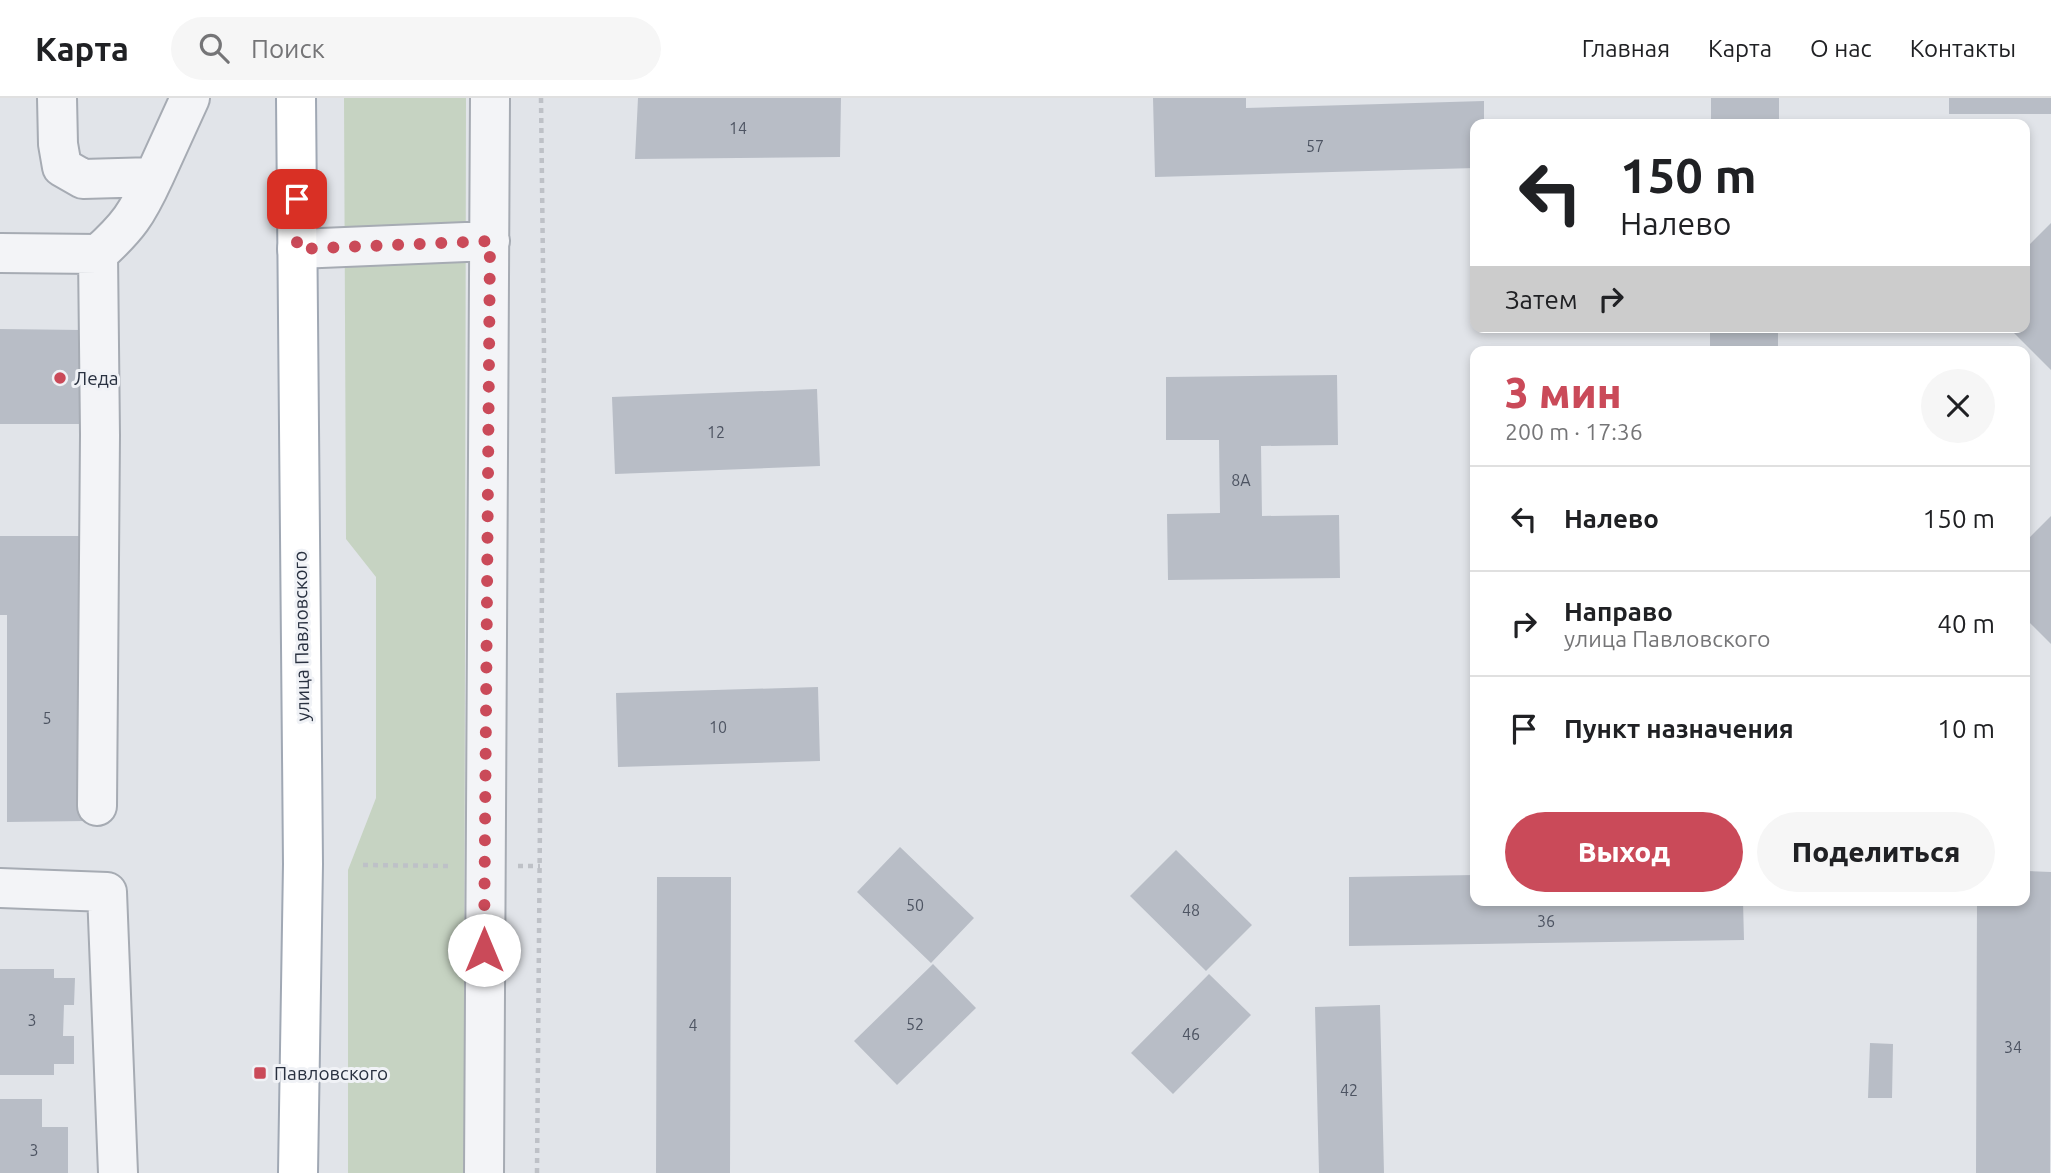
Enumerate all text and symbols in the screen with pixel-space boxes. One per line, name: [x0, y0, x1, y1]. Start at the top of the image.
search box: [171, 17, 661, 80]
icon: search: [195, 29, 233, 67]
text: Карта: [35, 30, 129, 67]
text: Поиск: [251, 34, 325, 63]
text: Главная: [1582, 35, 1670, 62]
text: Карта: [1708, 35, 1772, 62]
text: О нас: [1810, 35, 1872, 62]
text: Контакты: [1910, 35, 2016, 62]
house number: 14: [729, 119, 747, 137]
house number: 57: [1306, 137, 1324, 155]
icon: left: [1505, 147, 1596, 238]
text: 150 m: [1620, 147, 1757, 202]
pin: [267, 169, 327, 229]
icon: arrive: [278, 180, 316, 218]
text: Налево: [1620, 205, 1732, 241]
icon: right: [1592, 280, 1630, 318]
text: Затем: [1505, 285, 1578, 314]
place label: Леда: [74, 367, 119, 389]
text: 3 мин: [1505, 369, 1622, 416]
button: close: [1921, 369, 1995, 443]
marker: Леда: [52, 370, 68, 386]
text: 200 m · 17:36: [1505, 419, 1643, 444]
house number: 12: [707, 423, 725, 441]
house number: 8А: [1231, 471, 1251, 489]
icon: left: [1505, 500, 1543, 538]
text: Налево: [1564, 504, 1659, 533]
text: 150 m: [1923, 504, 1995, 533]
street label: улица Павловского: [289, 551, 313, 721]
text: Направо: [1564, 597, 1673, 626]
icon: right: [1505, 605, 1543, 643]
text: 40 m: [1937, 609, 1995, 638]
text: улица Павловского: [1564, 626, 1770, 651]
house number: 5: [42, 709, 52, 727]
icon: arrive: [1505, 710, 1543, 748]
text: Пункт назначения: [1564, 714, 1794, 743]
text: 10 m: [1937, 714, 1995, 743]
house number: 10: [709, 718, 727, 736]
button: Выход: [1505, 812, 1743, 892]
button: Поделиться: [1757, 812, 1995, 892]
house number: 50: [906, 896, 924, 914]
house number: 48: [1182, 901, 1200, 919]
house number: 36: [1537, 912, 1555, 930]
position arrow: [447, 913, 521, 987]
house number: 3: [27, 1011, 37, 1029]
house number: 52: [906, 1015, 924, 1033]
house number: 4: [688, 1016, 698, 1034]
house number: 46: [1182, 1025, 1200, 1043]
house number: 34: [2004, 1038, 2022, 1056]
place label: Павловского: [274, 1062, 388, 1084]
marker: Павловского: [252, 1065, 268, 1081]
house number: 42: [1340, 1081, 1358, 1099]
house number: 3: [29, 1141, 39, 1159]

